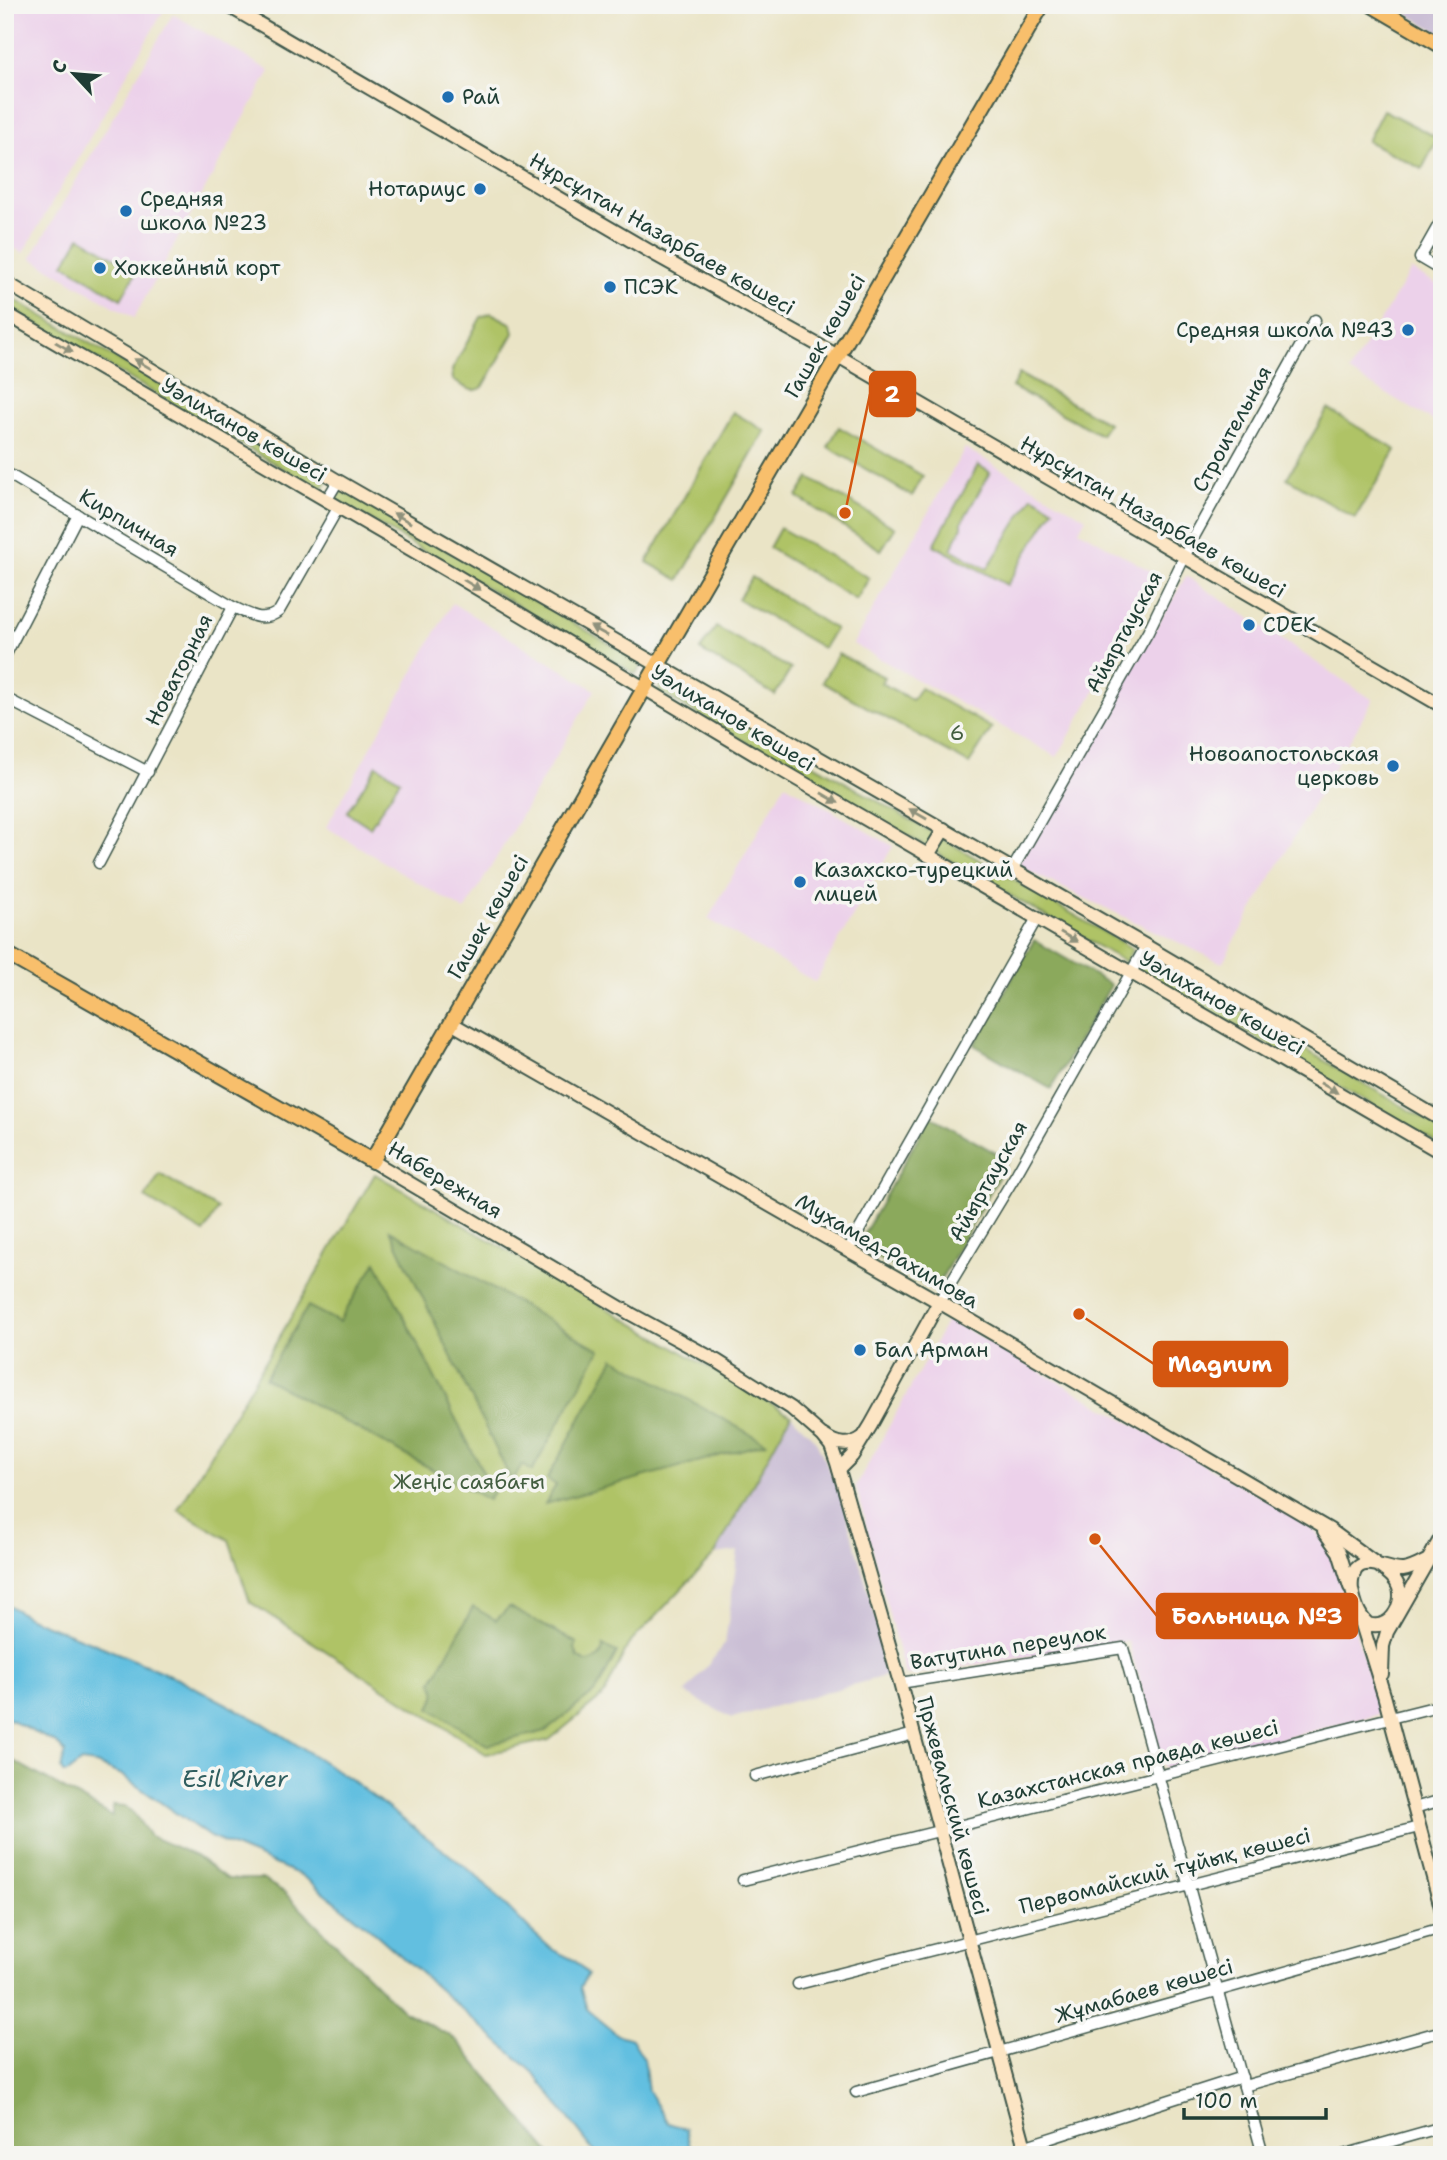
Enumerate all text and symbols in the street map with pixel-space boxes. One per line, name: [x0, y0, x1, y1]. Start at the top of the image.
north arrow: [38, 38, 108, 108]
text: С: [45, 56, 73, 77]
place label: Рай: [462, 83, 500, 111]
marker: Рай: [440, 89, 456, 105]
street label: Нұрсұлтан Назарбаев көшесі: [524, 146, 800, 322]
place label: Нотариус: [368, 175, 466, 203]
marker: Нотариус: [472, 181, 488, 197]
place label: Средняя школа №23: [140, 185, 267, 237]
marker: Средняя школа №23: [118, 203, 134, 219]
place label: Хоккейный корт: [114, 254, 281, 282]
marker: Хоккейный корт: [92, 260, 108, 276]
street label: Гашек көшесі: [778, 269, 872, 403]
place label: ПСЭК: [624, 273, 678, 301]
marker: ПСЭК: [602, 279, 618, 295]
place label: Средняя школа №43: [1176, 316, 1394, 344]
marker: Средняя школа №43: [1400, 322, 1416, 338]
one-way arrow: [55, 341, 74, 353]
one-way arrow: [133, 358, 152, 371]
street label: Строительная: [1186, 361, 1278, 497]
street label: Уәлиханов көшесі: [156, 371, 332, 489]
callout: 2: [870, 372, 915, 416]
text: 2: [884, 379, 900, 409]
street label: Нұрсұлтан Назарбаев көшесі: [1015, 429, 1291, 605]
street label: Кирпичная: [74, 482, 184, 564]
one-way arrow: [392, 512, 411, 524]
street label: Айыртауская: [1079, 566, 1169, 698]
one-way arrow: [463, 579, 482, 591]
street label: Новаторная: [139, 609, 219, 731]
place label: CDEK: [1263, 611, 1317, 639]
marker: CDEK: [1241, 617, 1257, 633]
one-way arrow: [589, 625, 609, 637]
street label: Уәлиханов көшесі: [646, 658, 820, 778]
park label: 6: [950, 719, 964, 747]
place label: Новоапостольская церковь: [1189, 740, 1379, 792]
marker: Новоапостольская церковь: [1385, 758, 1401, 774]
one-way arrow: [820, 792, 839, 804]
one-way arrow: [908, 808, 927, 820]
street label: Гашек көшесі: [441, 850, 535, 984]
place label: Казахско-турецкий лицей: [814, 856, 1013, 908]
marker: Казахско-турецкий лицей: [792, 874, 808, 890]
one-way arrow: [1059, 931, 1078, 943]
street label: Уәлиханов көшесі: [1134, 944, 1310, 1062]
one-way arrow: [1320, 1081, 1339, 1094]
street label: Айыртауская: [942, 1115, 1034, 1247]
street label: Набережная: [383, 1135, 507, 1225]
street label: Мухамед-Рахимова: [790, 1187, 984, 1315]
place label: Бал Арман: [874, 1336, 989, 1364]
marker: Бал Арман: [852, 1342, 868, 1358]
callout: Magnum: [1154, 1342, 1287, 1386]
text: Magnum: [1168, 1349, 1272, 1379]
park label: Жеңіс саябағы: [393, 1468, 545, 1496]
callout: Больница №3: [1157, 1594, 1357, 1638]
text: Больница №3: [1171, 1601, 1343, 1631]
street label: Ватутина переулок: [908, 1618, 1108, 1676]
street label: Пржевальский көшесі: [910, 1694, 996, 1918]
street label: Казахстанская правда көшесі: [975, 1713, 1281, 1815]
water label: Esil River: [182, 1764, 289, 1794]
street label: Первомайский тұйық көшесі: [1016, 1821, 1314, 1921]
street label: Жұмабаев көшесі: [1052, 1952, 1236, 2030]
scale bar: [1184, 2076, 1326, 2120]
text: 100 m: [1195, 2087, 1258, 2115]

